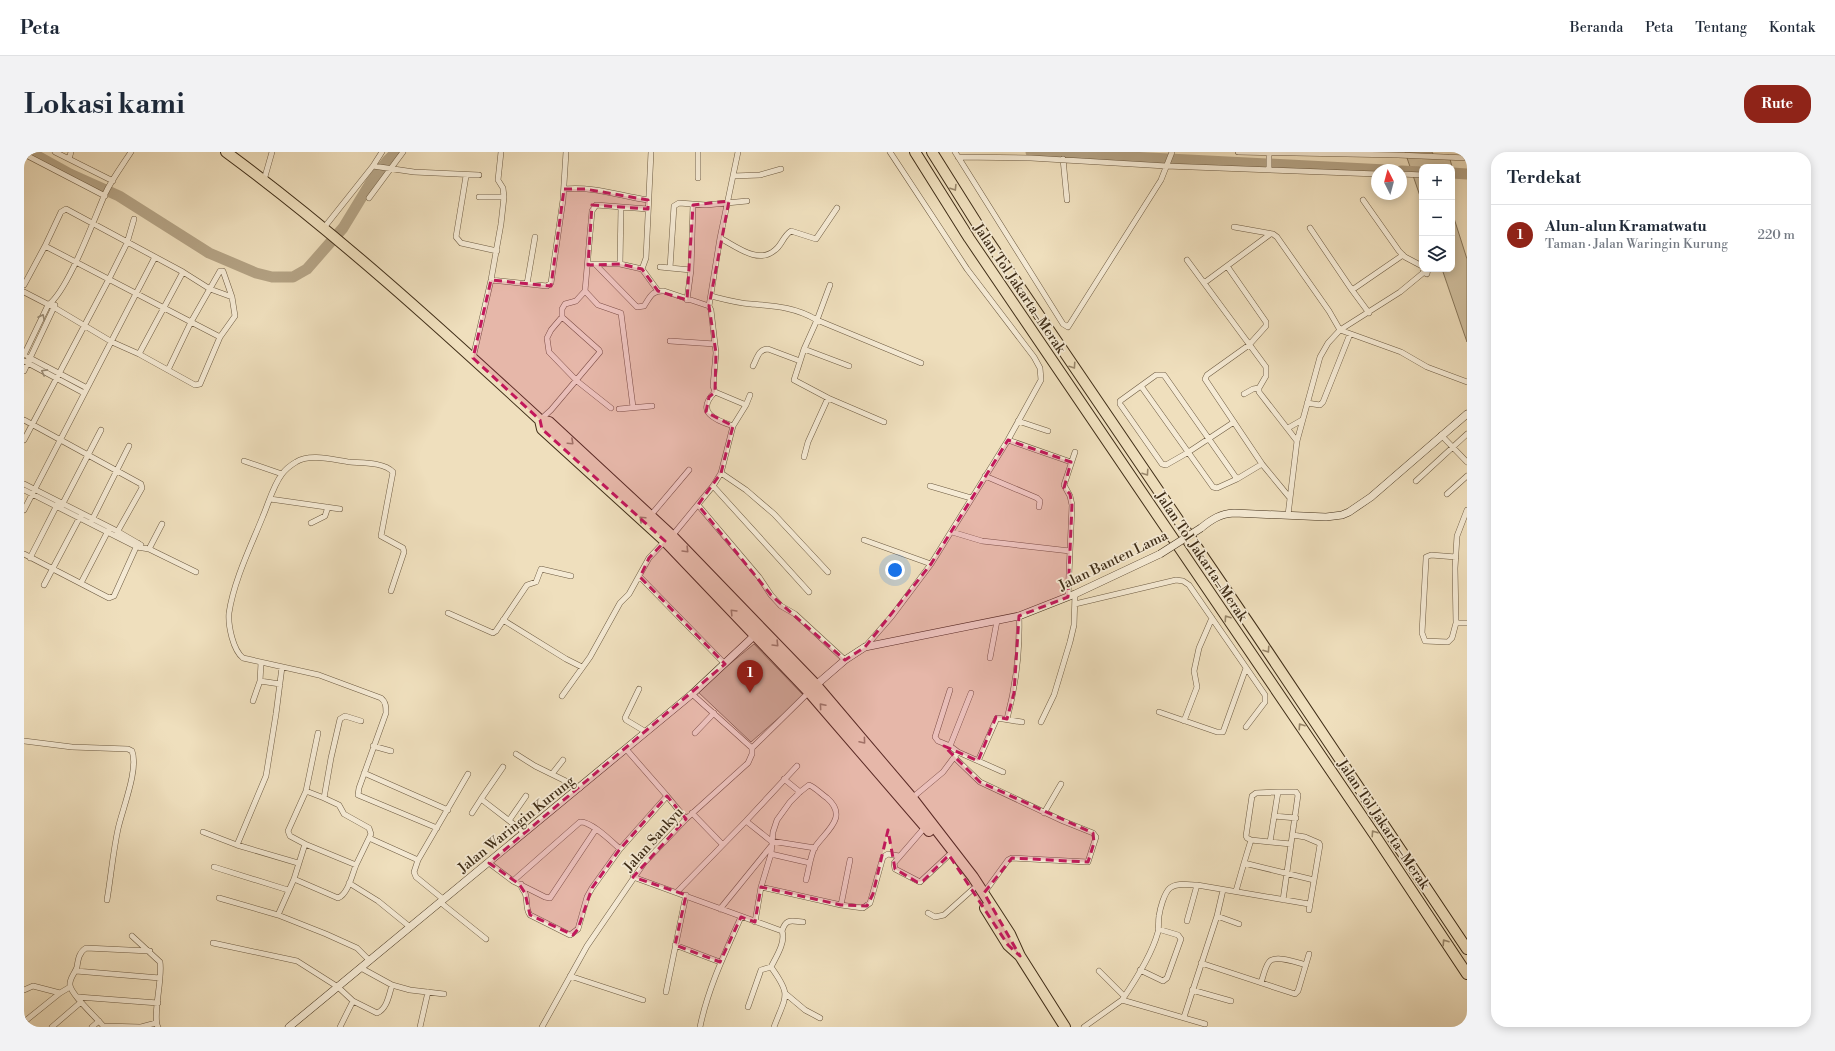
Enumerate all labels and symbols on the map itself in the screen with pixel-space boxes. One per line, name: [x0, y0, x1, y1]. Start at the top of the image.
north arrow: [1371, 164, 1407, 200]
one-way arrow: [950, 184, 957, 191]
street label: Jalan Tol Jakarta–Merak: [968, 219, 1070, 358]
one-way arrow: [37, 314, 45, 321]
one-way arrow: [1068, 362, 1076, 369]
one-way arrow: [40, 369, 48, 376]
one-way arrow: [566, 437, 574, 445]
one-way arrow: [1141, 469, 1148, 476]
street label: Jalan Tol Jakarta–Merak: [1150, 487, 1252, 626]
one-way arrow: [639, 516, 647, 524]
street label: Jalan Banten Lama: [1055, 526, 1172, 596]
one-way arrow: [681, 545, 688, 553]
your location: [885, 560, 905, 580]
one-way arrow: [730, 609, 738, 617]
one-way arrow: [1225, 616, 1232, 623]
one-way arrow: [771, 639, 778, 647]
one-way arrow: [1262, 646, 1270, 653]
pin: 1: [737, 660, 763, 693]
one-way arrow: [820, 704, 827, 711]
one-way arrow: [1298, 723, 1305, 730]
one-way arrow: [858, 736, 865, 743]
street label: Jalan Tol Jakarta–Merak: [1332, 755, 1434, 894]
street label: Jalan Waringin Kurung: [454, 772, 579, 878]
street label: Jalan Sankyu: [619, 804, 687, 876]
one-way arrow: [1371, 831, 1378, 838]
one-way arrow: [1443, 939, 1450, 946]

